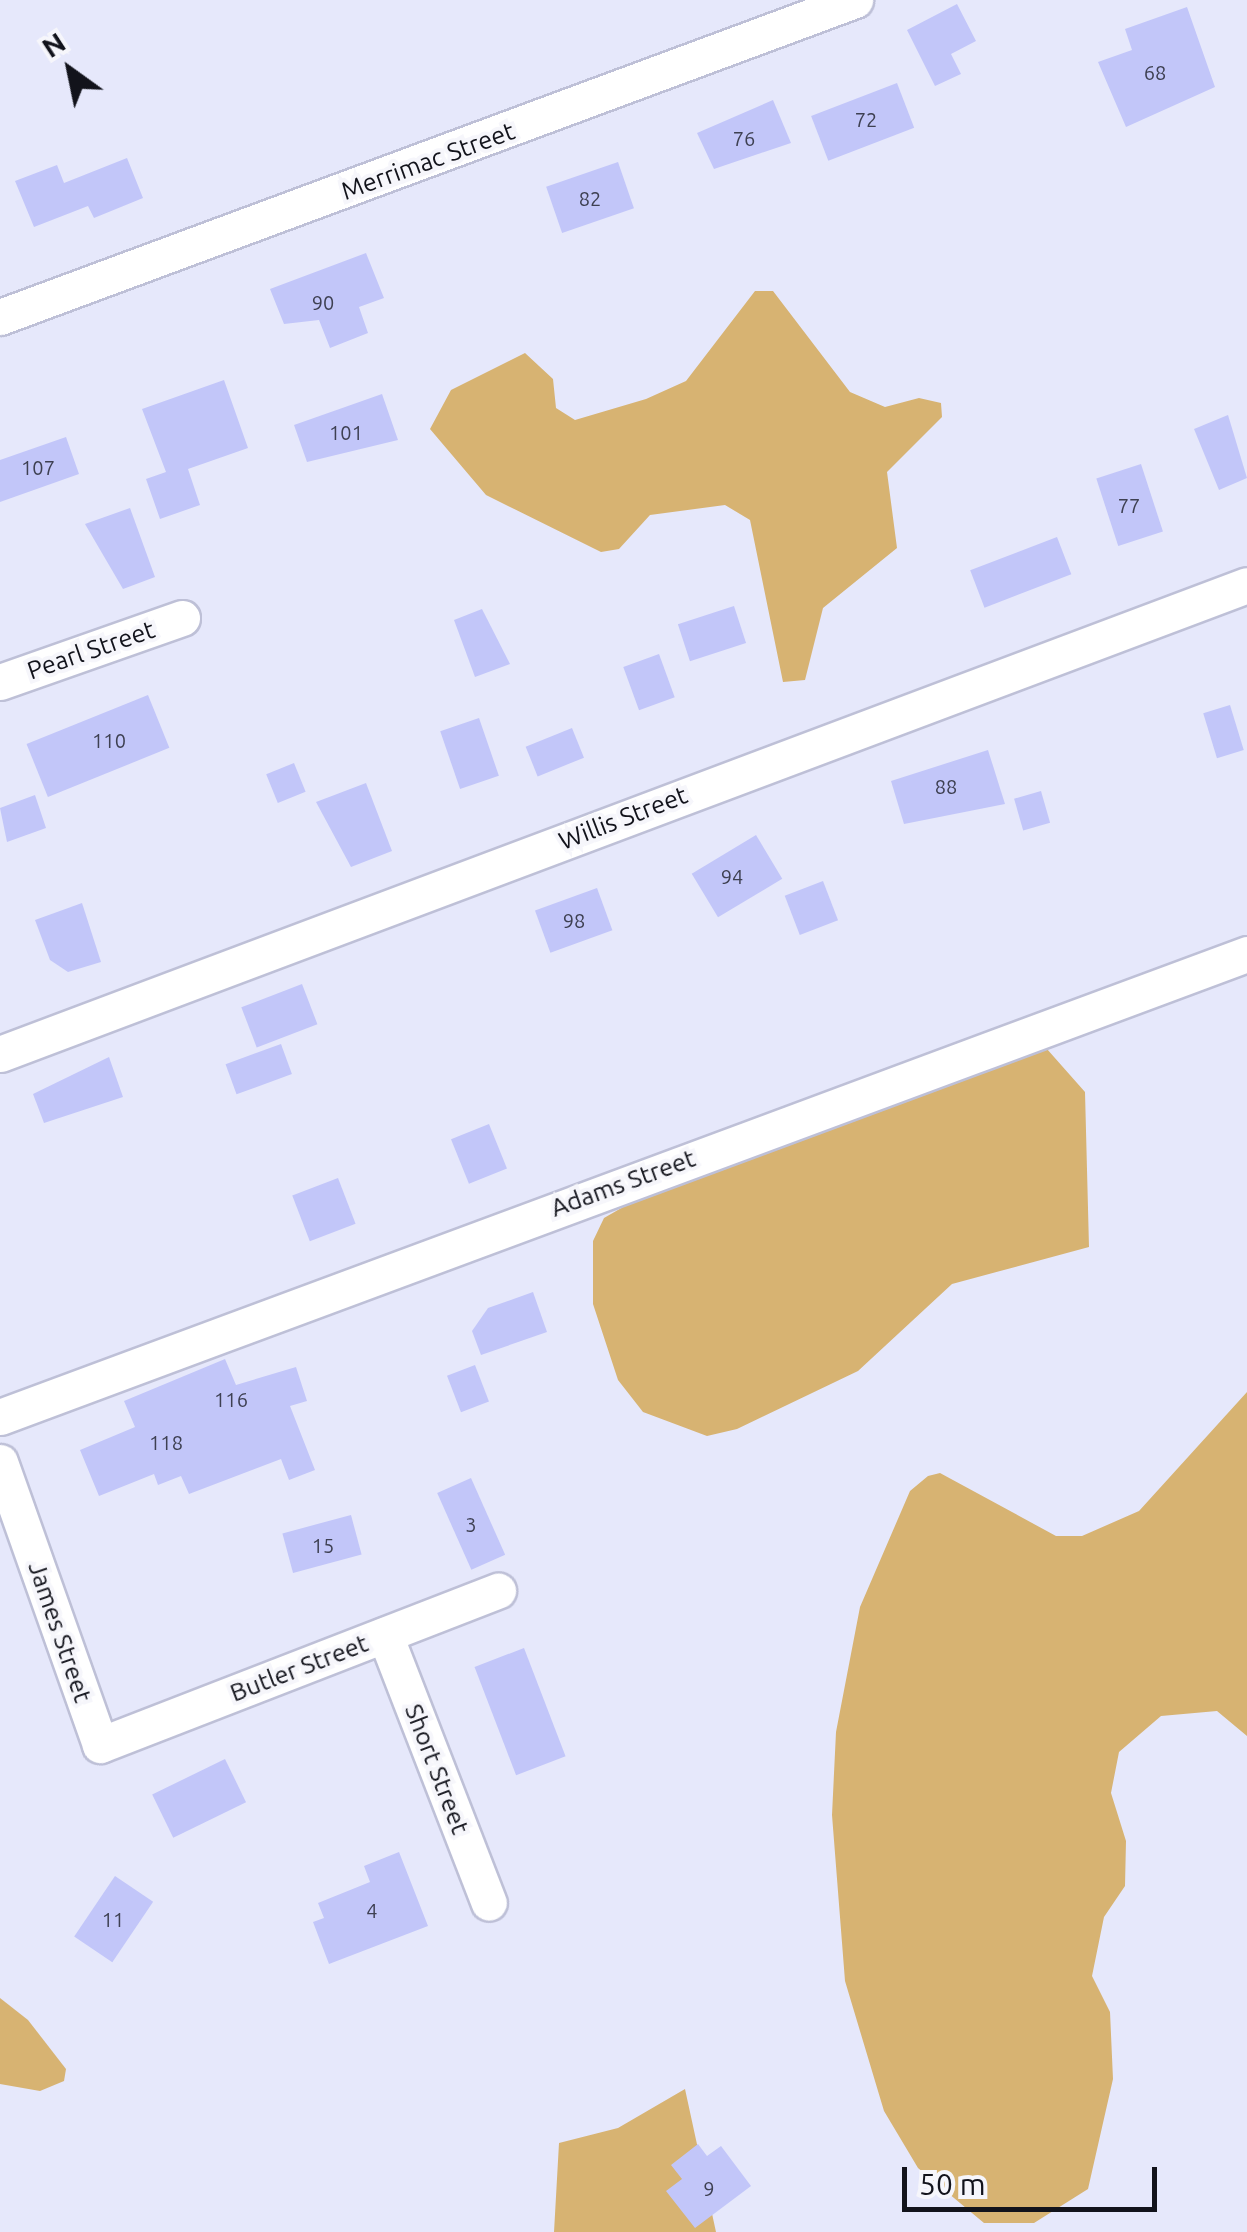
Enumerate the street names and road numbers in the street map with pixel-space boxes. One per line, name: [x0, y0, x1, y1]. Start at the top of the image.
street label: Merrimac Street: [337, 116, 519, 206]
street label: Pearl Street: [23, 614, 159, 686]
street label: Willis Street: [554, 780, 692, 856]
street label: Adams Street: [547, 1143, 699, 1223]
street label: James Street: [22, 1558, 98, 1706]
street label: Butler Street: [226, 1628, 372, 1708]
street label: Short Street: [398, 1700, 476, 1838]

